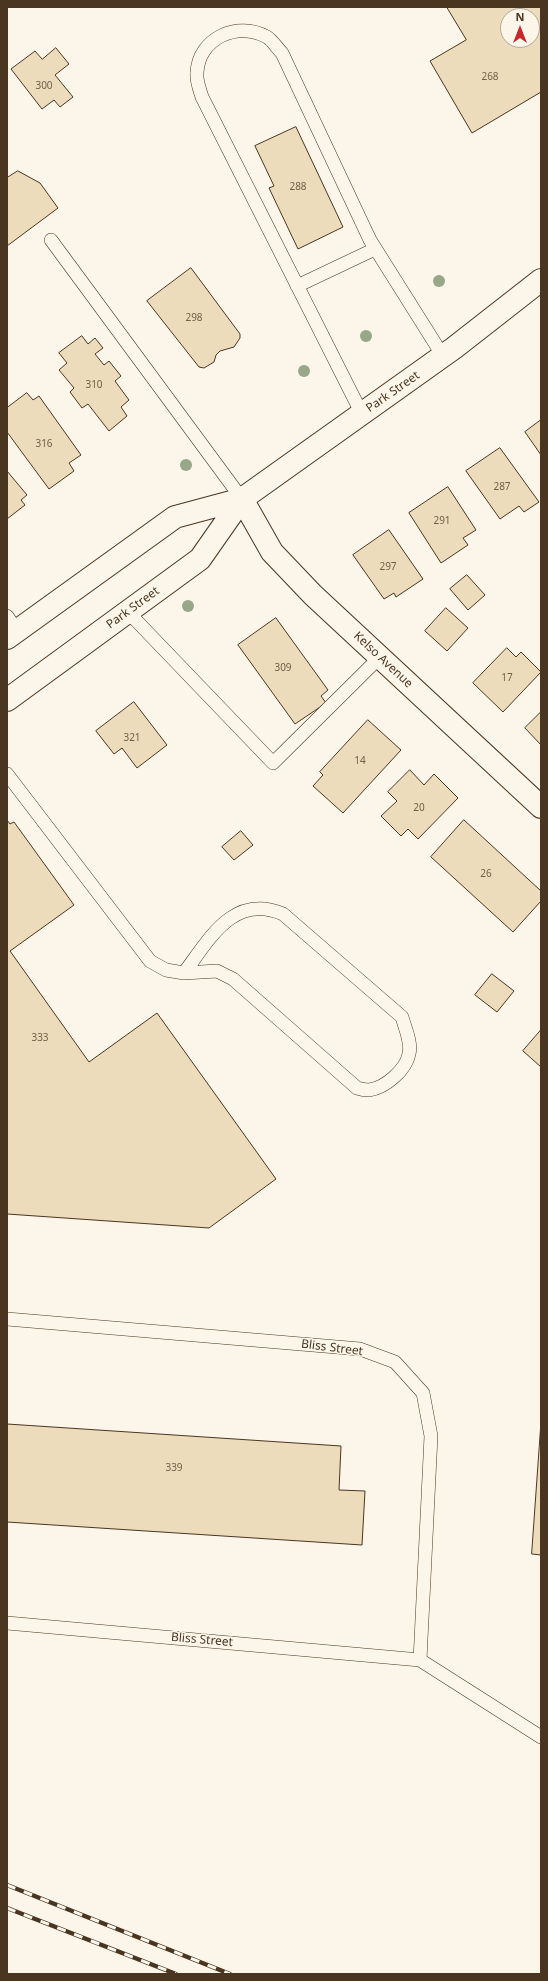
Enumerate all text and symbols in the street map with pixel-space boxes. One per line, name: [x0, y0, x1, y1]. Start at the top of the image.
north arrow: [500, 8, 540, 48]
text: N: [516, 9, 524, 24]
house number: 268: [481, 71, 499, 83]
house number: 300: [35, 80, 53, 92]
house number: 288: [289, 181, 307, 193]
house number: 298: [185, 312, 203, 324]
street label: Park Street: [363, 368, 423, 416]
house number: 310: [85, 379, 103, 391]
house number: 316: [35, 438, 53, 450]
house number: 287: [493, 481, 511, 493]
house number: 291: [433, 515, 451, 527]
house number: 297: [379, 561, 397, 573]
street label: Park Street: [104, 584, 162, 632]
street label: Kelso Avenue: [350, 629, 416, 691]
house number: 309: [274, 662, 292, 674]
house number: 17: [501, 672, 513, 684]
house number: 321: [123, 732, 141, 744]
house number: 14: [354, 755, 366, 767]
house number: 20: [413, 802, 425, 814]
house number: 26: [480, 868, 492, 880]
house number: 333: [31, 1032, 49, 1044]
street label: Bliss Street: [300, 1337, 364, 1359]
house number: 339: [165, 1462, 183, 1474]
street label: Bliss Street: [170, 1630, 234, 1650]

